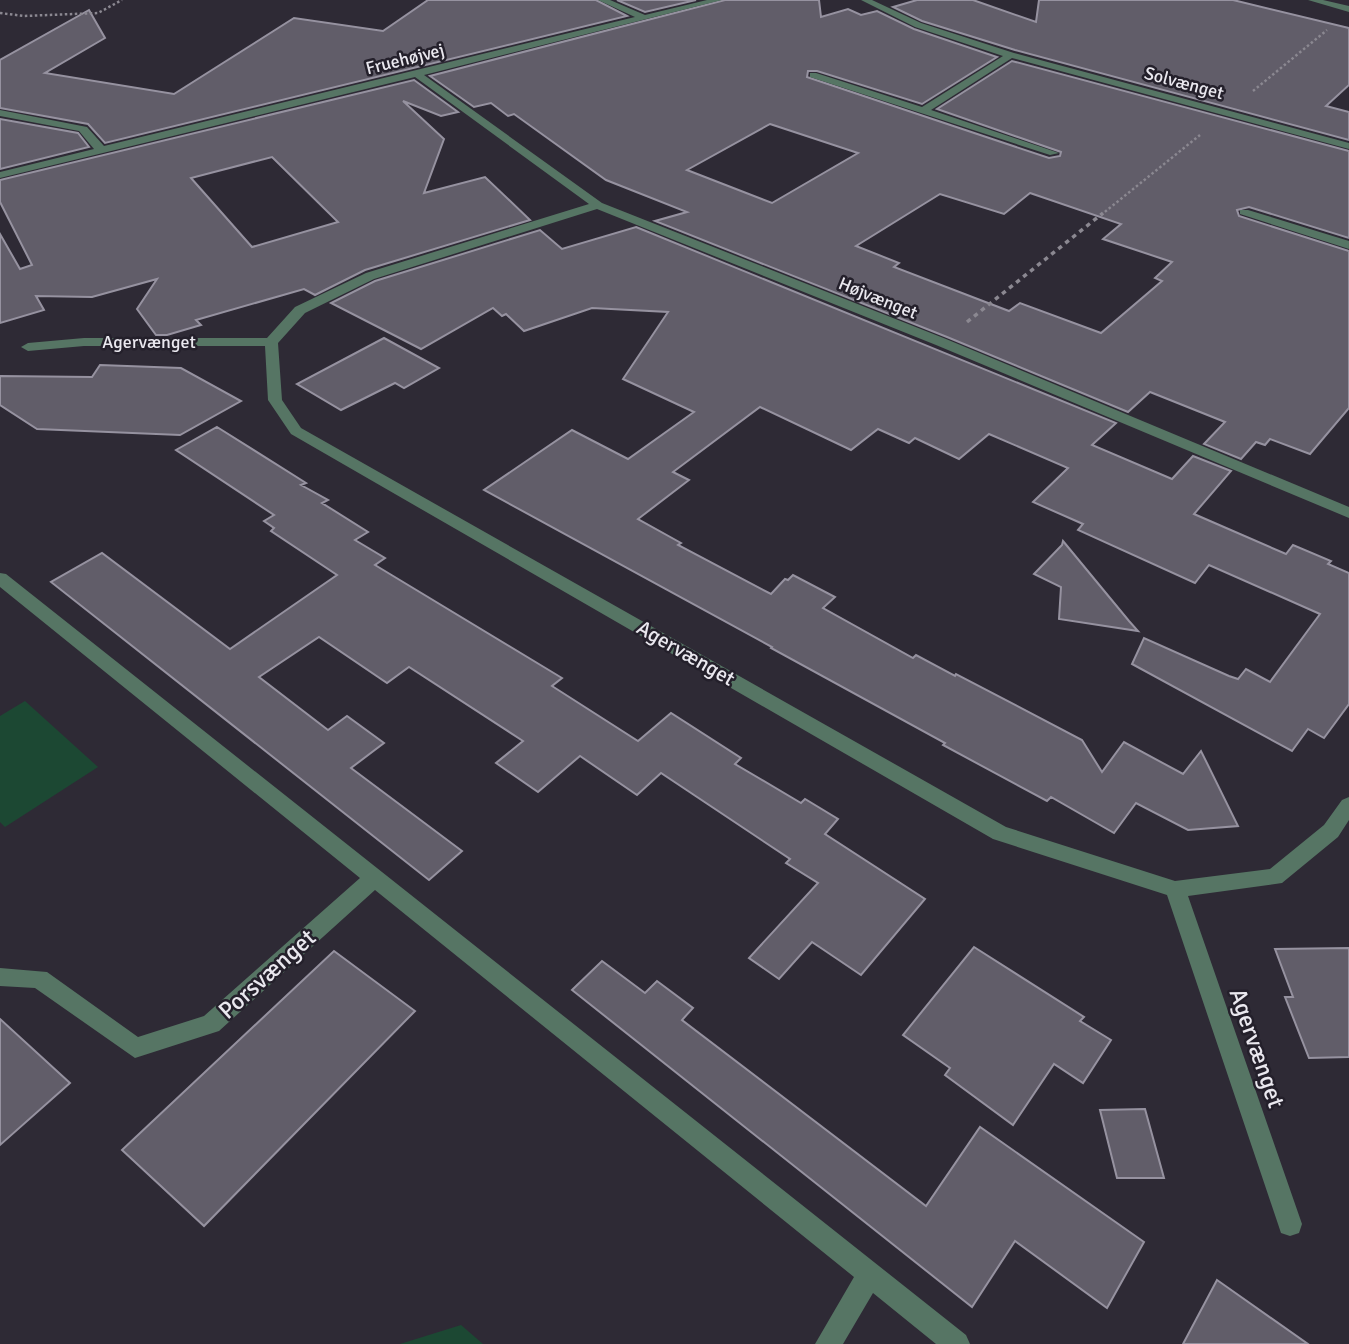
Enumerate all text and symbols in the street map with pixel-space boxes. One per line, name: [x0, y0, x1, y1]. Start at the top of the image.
street label: Fruehøjvej: [363, 39, 447, 79]
street label: Solvænget: [1142, 62, 1226, 104]
street label: Højvænget: [835, 272, 921, 324]
street label: Agervænget: [102, 331, 196, 353]
street label: Agervænget: [632, 614, 740, 692]
street label: Porsvænget: [212, 923, 322, 1025]
street label: Agervænget: [1223, 984, 1291, 1112]

